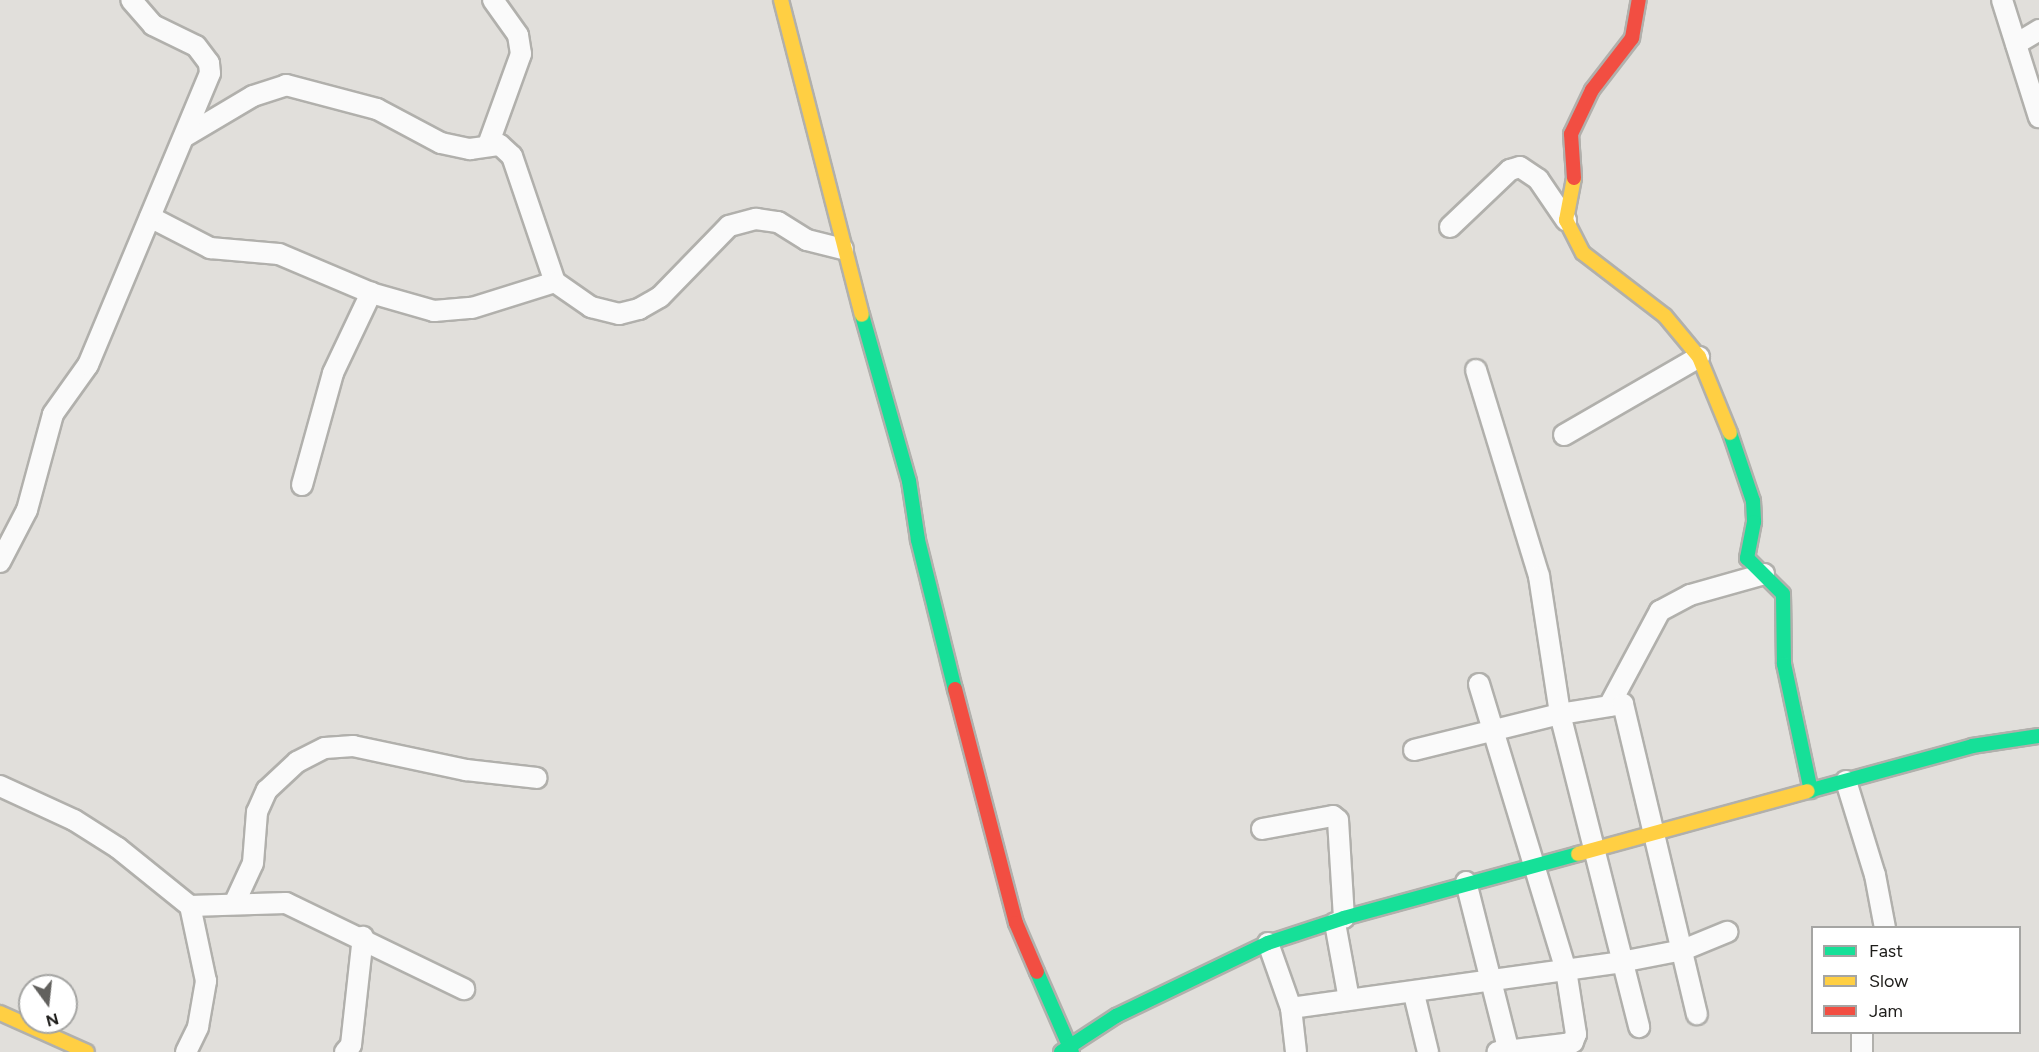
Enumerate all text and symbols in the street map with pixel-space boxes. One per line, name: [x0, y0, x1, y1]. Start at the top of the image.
legend: [1811, 926, 2021, 1034]
text: Fast: [1869, 940, 1903, 962]
text: Slow: [1869, 970, 1908, 992]
north arrow: [18, 974, 78, 1034]
text: Jam: [1869, 1000, 1903, 1022]
text: N: [44, 1009, 61, 1031]

